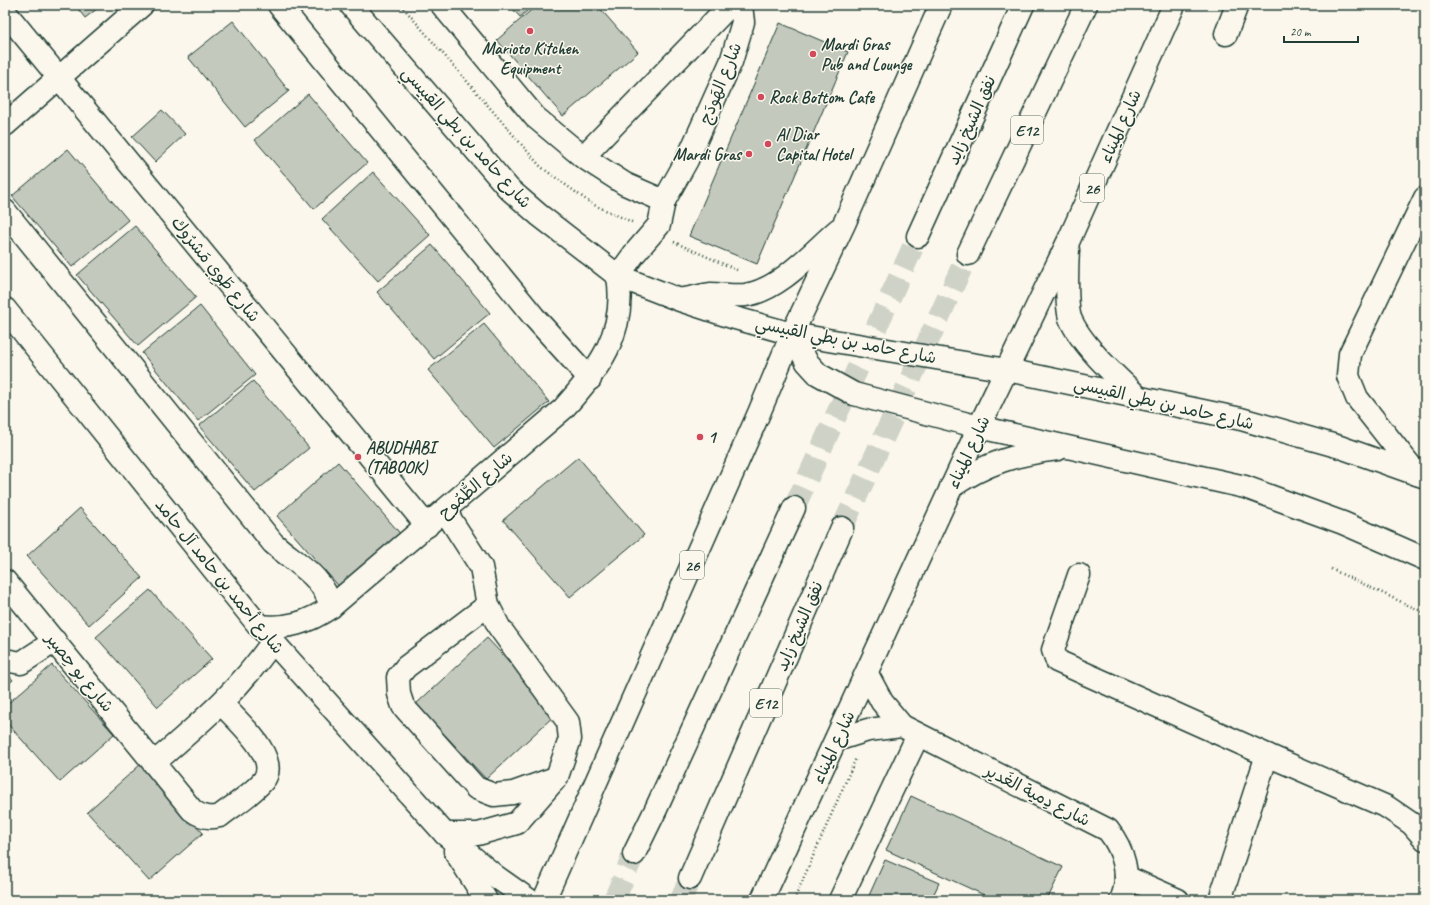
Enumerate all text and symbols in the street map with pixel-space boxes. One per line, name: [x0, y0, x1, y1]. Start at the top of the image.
scale bar: [1284, 18, 1358, 44]
text: 20 m: [1290, 24, 1312, 40]
marker: Marioto Kitchen Equipment: [525, 26, 535, 36]
place label: Mardi Gras Pub and Lounge: [821, 34, 913, 75]
place label: Marioto Kitchen Equipment: [482, 38, 579, 79]
street label: شارع الهَودَج: [695, 39, 747, 128]
marker: Mardi Gras Pub and Lounge: [808, 49, 818, 59]
street label: شارع حامد بن بطي القبيسي: [394, 62, 536, 215]
street label: نفق الشيخ زايد: [942, 72, 1001, 169]
street label: شارع الميناء: [1095, 86, 1147, 167]
place label: Rock Bottom Cafe: [769, 87, 876, 108]
marker: Rock Bottom Cafe: [756, 92, 766, 102]
road number: E12: [1011, 116, 1043, 144]
place label: Al Diar Capital Hotel: [776, 124, 855, 165]
marker: Al Diar Capital Hotel: [763, 139, 773, 149]
place label: Mardi Gras: [673, 144, 743, 165]
marker: Mardi Gras: [744, 149, 754, 159]
road number: 26: [1080, 174, 1104, 202]
street label: شارع طَوِي مَشرُوك: [165, 212, 265, 328]
street label: شارع حامد بن بطي القبيسي: [753, 313, 938, 372]
street label: شارع حامد بن بطي القبيسي: [1071, 373, 1256, 438]
street label: شارع الميناء: [942, 412, 995, 493]
place label: 1: [708, 427, 718, 448]
marker: 1: [695, 432, 705, 442]
place label: ABUDHABI (TABOOK): [366, 437, 440, 478]
street label: شارع الطُّمُوح: [434, 447, 518, 524]
marker: ABUDHABI (TABOOK): [353, 452, 363, 462]
street label: شارع أحمد بن حامد آل حامد: [150, 495, 289, 659]
road number: 26: [680, 551, 704, 579]
street label: نفق الشيخ زايد: [771, 578, 829, 675]
street label: شارع بو حِصير: [39, 627, 118, 717]
road number: E12: [750, 689, 782, 717]
street label: شارع الميناء: [807, 707, 860, 788]
street label: شارع دِمية الغَدير: [980, 759, 1094, 832]

